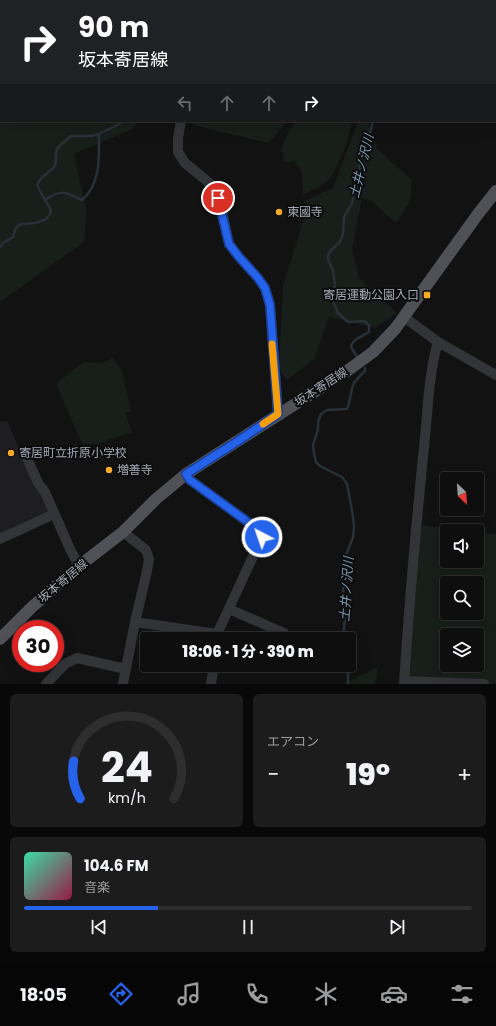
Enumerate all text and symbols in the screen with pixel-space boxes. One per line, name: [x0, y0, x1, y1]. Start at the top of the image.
text: 90 m: [78, 8, 149, 47]
icon: right: [12, 16, 64, 68]
text: 坂本寄居線: [78, 47, 168, 72]
icon: left: [174, 92, 196, 114]
icon: ahead: [216, 92, 238, 114]
icon: ahead: [258, 92, 280, 114]
icon: right: [300, 92, 322, 114]
water label: 土井ノ沢川: [344, 130, 379, 200]
pin: [201, 181, 235, 215]
icon: arrive: [207, 187, 229, 209]
place label: 東國寺: [287, 203, 323, 220]
marker: 東國寺: [274, 207, 284, 217]
place label: 寄居運動公園入口: [323, 286, 419, 303]
marker: 寄居運動公園入口: [422, 290, 432, 300]
street label: 坂本寄居線: [291, 363, 351, 410]
place label: 寄居町立折原小学校: [19, 444, 127, 461]
marker: 寄居町立折原小学校: [6, 448, 16, 458]
place label: 増善寺: [117, 461, 153, 478]
marker: 増善寺: [104, 465, 114, 475]
north arrow: [440, 472, 484, 516]
map controls: [440, 472, 484, 672]
position arrow: [241, 516, 283, 558]
button: sound: [440, 524, 484, 568]
water label: 土井ノ沢川: [335, 554, 358, 622]
street label: 坂本寄居線: [34, 555, 91, 606]
button: search: [440, 576, 484, 620]
speed limit sign: 30: [12, 620, 64, 672]
button: layers: [440, 628, 484, 672]
text: 18:06 · 1 分 · 390 m: [182, 641, 314, 662]
text: エアコン: [267, 732, 319, 751]
text: 24: [101, 737, 152, 796]
text: 19°: [346, 753, 390, 796]
text: −: [267, 759, 279, 790]
text: +: [457, 759, 472, 790]
text: km/h: [107, 787, 146, 807]
text: 104.6 FM: [84, 855, 149, 876]
text: 音楽: [84, 878, 110, 897]
icon: previous: [88, 916, 110, 938]
icon: pause: [237, 916, 259, 938]
icon: next: [386, 916, 408, 938]
icon: directions: [107, 980, 135, 1008]
icon: music: [175, 980, 203, 1008]
icon: phone: [243, 980, 271, 1008]
icon: climate: [312, 980, 340, 1008]
icon: car: [380, 980, 408, 1008]
icon: filters: [448, 980, 476, 1008]
text: 18:05: [20, 982, 67, 1007]

